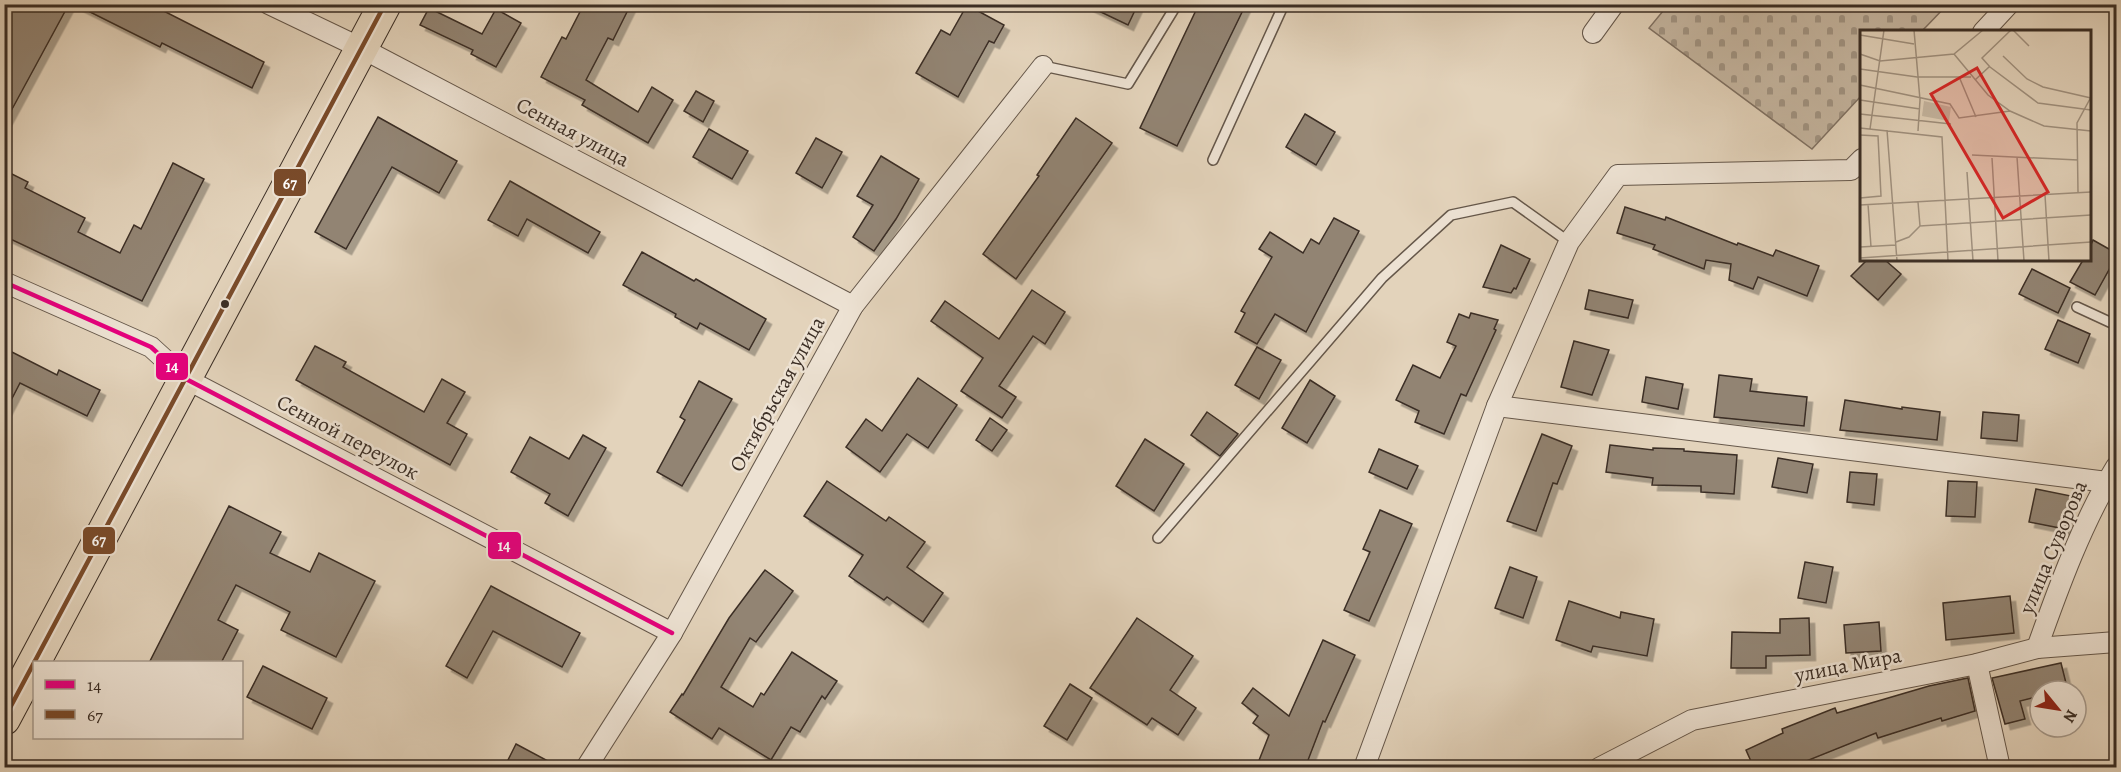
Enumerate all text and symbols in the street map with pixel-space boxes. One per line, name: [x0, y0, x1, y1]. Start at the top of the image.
inset map: [1860, 30, 2091, 261]
street label: Сенная улица: [512, 90, 635, 174]
line badge: 67: [273, 168, 307, 197]
text: 67: [283, 173, 297, 195]
unlabelled marker: [219, 298, 231, 310]
street label: Октябрьская улица: [723, 311, 831, 477]
line badge: 14: [155, 352, 189, 381]
text: 14: [165, 356, 179, 378]
street label: Сенной переулок: [272, 388, 424, 486]
street label: улица Суворова: [2012, 476, 2094, 619]
line badge: 67: [82, 526, 116, 555]
text: 67: [92, 530, 106, 552]
line badge: 14: [487, 531, 522, 560]
text: 14: [497, 535, 511, 557]
street label: улица Мира: [1791, 641, 1904, 689]
legend: [33, 661, 243, 739]
text: 14: [87, 673, 101, 697]
north arrow: [2028, 679, 2088, 739]
text: 67: [87, 703, 103, 727]
text: N: [2058, 705, 2083, 727]

